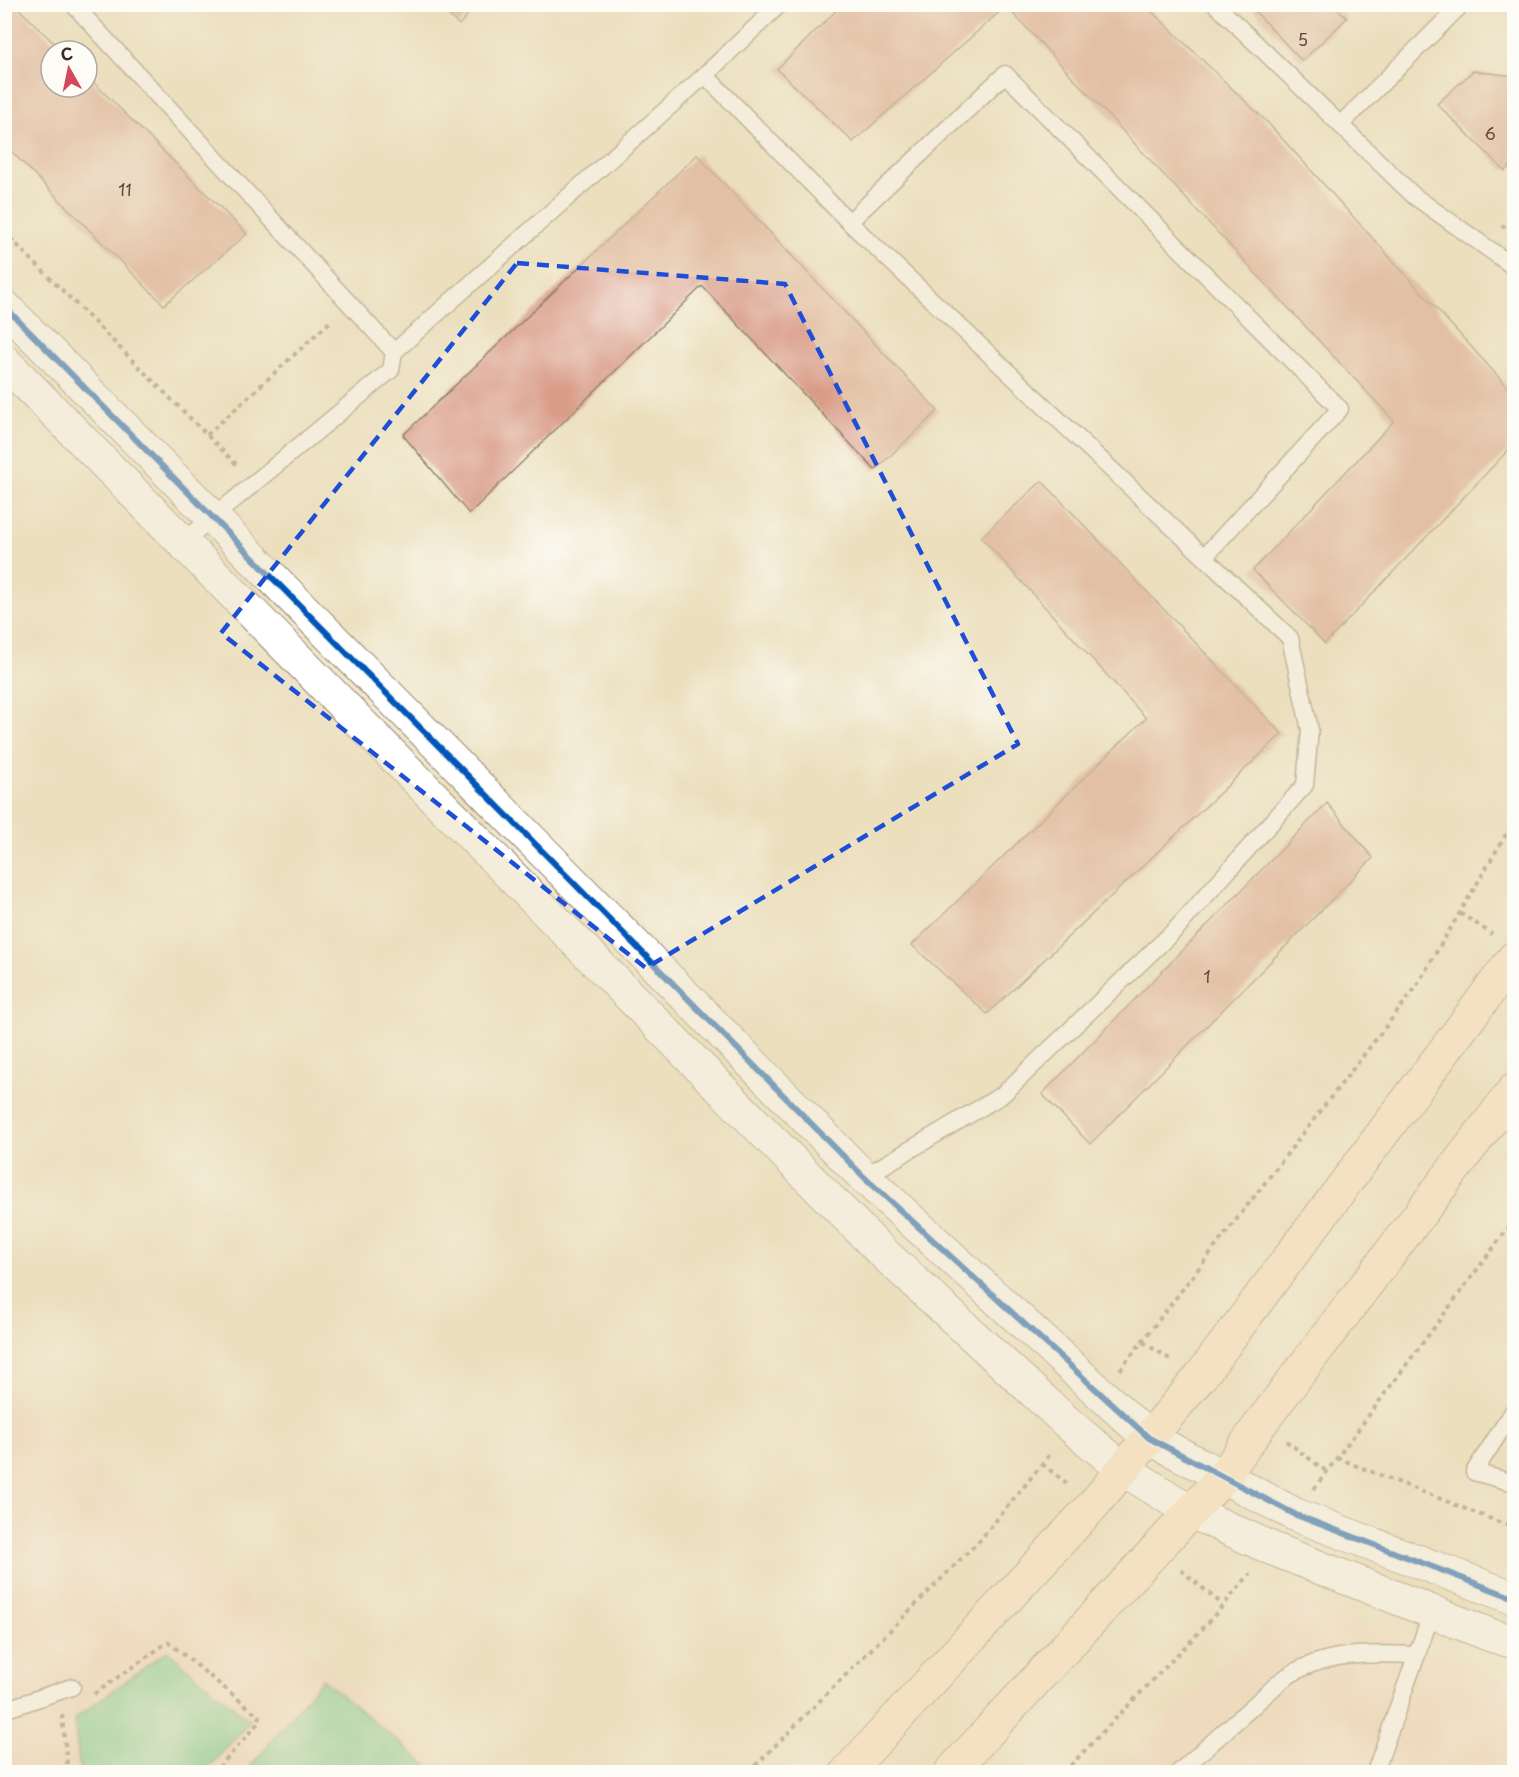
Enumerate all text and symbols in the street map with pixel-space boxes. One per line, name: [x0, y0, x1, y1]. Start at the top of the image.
house number: 5: [1298, 27, 1308, 51]
north arrow: [39, 39, 99, 99]
text: С: [59, 40, 74, 66]
house number: 6: [1484, 121, 1496, 145]
house number: 11: [118, 177, 132, 201]
house number: 1: [1203, 964, 1211, 988]

